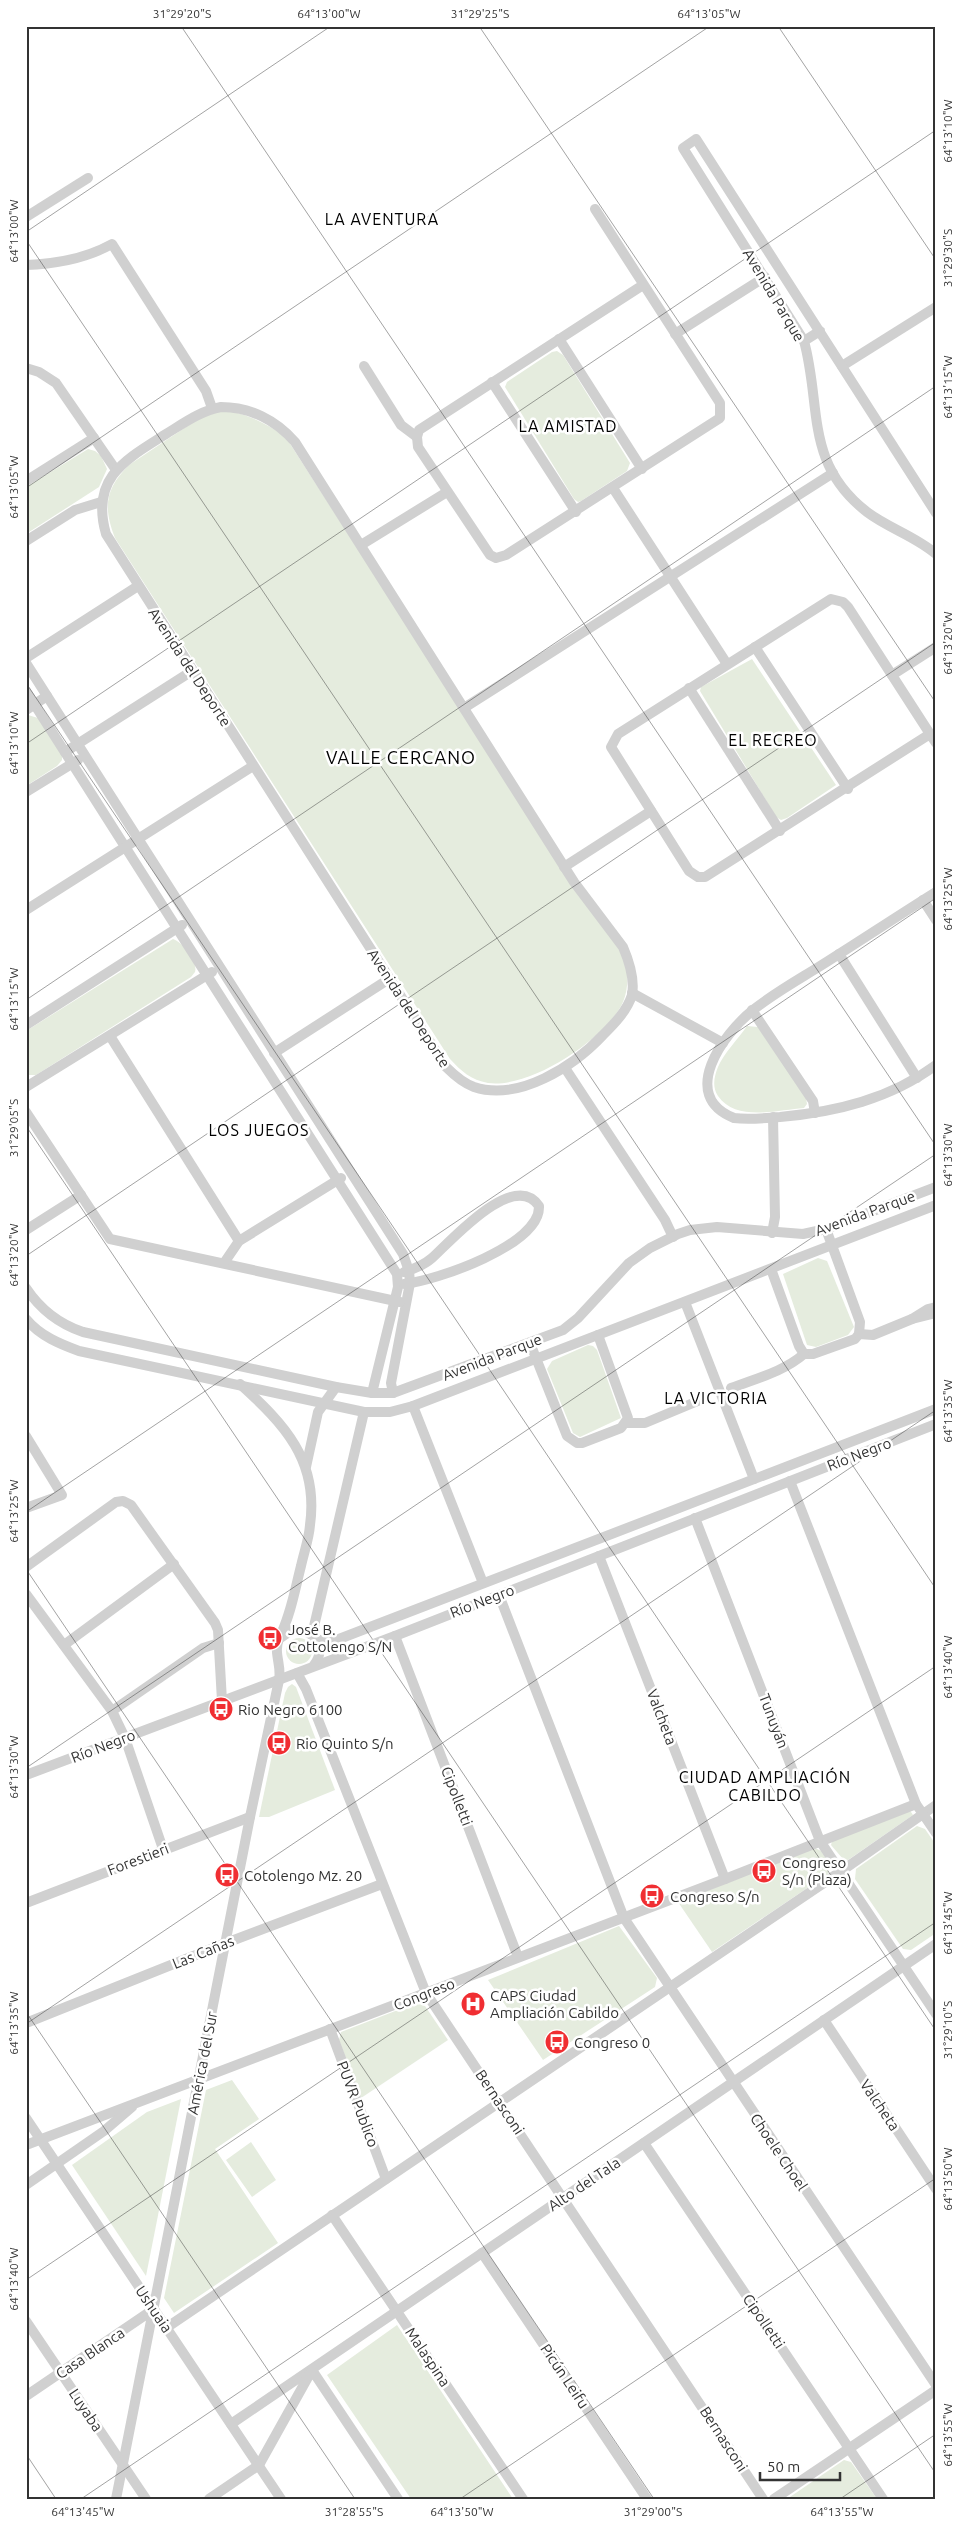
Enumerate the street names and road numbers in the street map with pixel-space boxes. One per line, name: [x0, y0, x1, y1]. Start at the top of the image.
street label: Avenida Parque: [740, 246, 808, 344]
street label: Avenida del Deporte: [145, 605, 235, 729]
street label: Avenida del Deporte: [364, 946, 454, 1070]
street label: Avenida Parque: [813, 1187, 917, 1239]
street label: Avenida Parque: [440, 1330, 544, 1384]
street label: Río Negro: [825, 1434, 893, 1474]
street label: Río Negro: [448, 1581, 516, 1621]
street label: Valcheta: [644, 1687, 680, 1747]
street label: Tunuyán: [756, 1691, 792, 1751]
street label: Río Negro: [69, 1726, 137, 1766]
street label: Cipolletti: [438, 1764, 476, 1828]
street label: Forestieri: [105, 1840, 171, 1878]
street label: Las Cañas: [170, 1932, 236, 1972]
street label: Congreso: [391, 1975, 457, 2013]
street label: América del Sur: [184, 2010, 220, 2116]
street label: PUVR Publico: [334, 2058, 382, 2150]
street label: Bernasconi: [472, 2066, 528, 2138]
street label: Valcheta: [857, 2076, 903, 2134]
street label: Choele Choel: [747, 2110, 811, 2194]
street label: Alto del Tala: [545, 2154, 623, 2214]
street label: Ushuaia: [132, 2282, 176, 2336]
street label: Cipolletti: [740, 2291, 788, 2351]
street label: Casa Blanca: [53, 2324, 127, 2382]
street label: Malaspina: [402, 2324, 454, 2390]
street label: Picún Leifu: [537, 2341, 593, 2411]
street label: Luyaba: [66, 2386, 106, 2434]
street label: Bernasconi: [697, 2403, 751, 2475]

